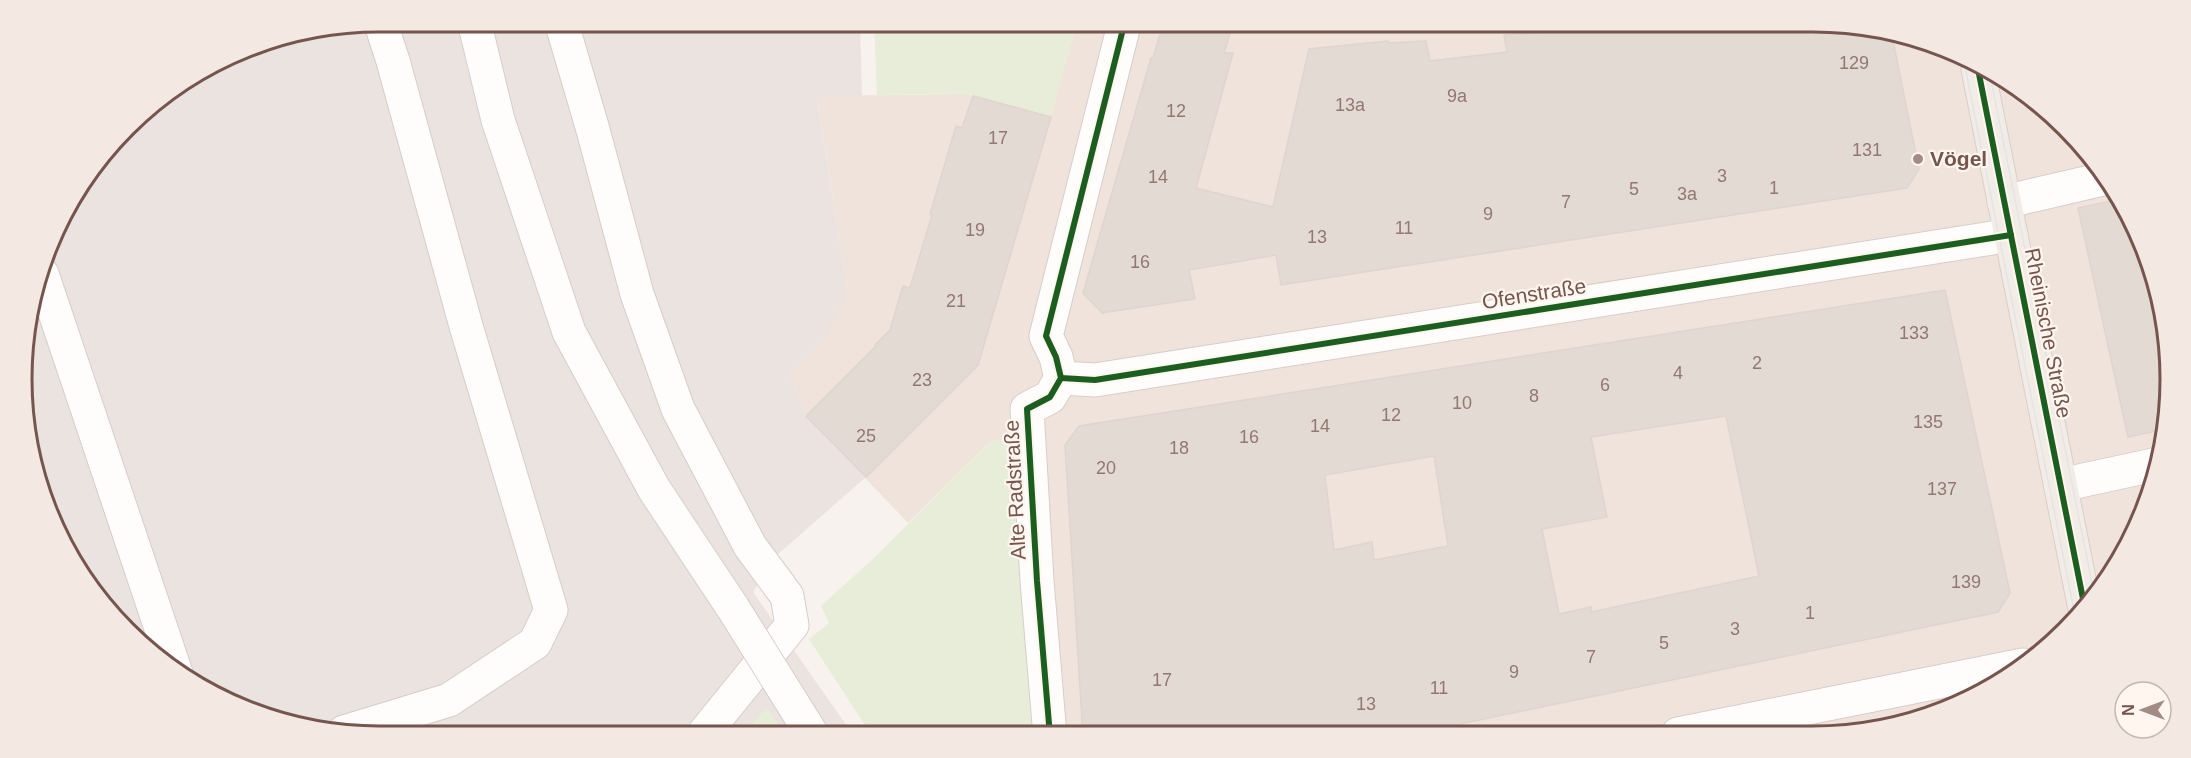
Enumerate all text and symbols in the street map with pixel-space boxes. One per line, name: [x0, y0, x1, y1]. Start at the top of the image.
house number: 129: [1839, 53, 1869, 73]
house number: 9a: [1447, 86, 1468, 106]
house number: 13a: [1335, 95, 1366, 115]
house number: 12: [1166, 101, 1186, 121]
house number: 17: [988, 128, 1008, 148]
house number: 131: [1852, 140, 1882, 160]
place label: Vögel: [1930, 147, 1987, 170]
marker: Vögel: [1911, 152, 1925, 166]
house number: 3: [1717, 166, 1727, 186]
house number: 14: [1148, 167, 1168, 187]
house number: 1: [1769, 178, 1779, 198]
house number: 5: [1629, 179, 1639, 199]
house number: 3a: [1677, 184, 1698, 204]
house number: 7: [1561, 192, 1571, 212]
house number: 9: [1483, 204, 1493, 224]
house number: 11: [1395, 218, 1413, 238]
house number: 19: [965, 220, 985, 240]
house number: 13: [1307, 227, 1327, 247]
street label: Rheinische Straße: [2021, 246, 2076, 420]
house number: 16: [1130, 252, 1150, 272]
street label: Ofenstraße: [1480, 274, 1588, 313]
house number: 21: [946, 291, 966, 311]
house number: 133: [1899, 323, 1929, 343]
house number: 2: [1752, 353, 1762, 373]
house number: 4: [1673, 363, 1683, 383]
house number: 23: [912, 370, 932, 390]
house number: 6: [1600, 375, 1610, 395]
house number: 8: [1529, 386, 1539, 406]
house number: 10: [1452, 393, 1472, 413]
house number: 12: [1381, 405, 1401, 425]
house number: 135: [1913, 412, 1943, 432]
house number: 14: [1310, 416, 1330, 436]
street label: Alte Radstraße: [999, 419, 1030, 561]
house number: 25: [856, 426, 876, 446]
house number: 16: [1239, 427, 1259, 447]
house number: 18: [1169, 438, 1189, 458]
house number: 20: [1096, 458, 1116, 478]
house number: 137: [1927, 479, 1957, 499]
house number: 139: [1951, 572, 1981, 592]
house number: 1: [1805, 603, 1815, 623]
house number: 3: [1730, 619, 1740, 639]
house number: 5: [1659, 633, 1669, 653]
house number: 7: [1586, 647, 1596, 667]
house number: 9: [1509, 662, 1519, 682]
house number: 17: [1152, 670, 1172, 690]
house number: 11: [1430, 678, 1448, 698]
north arrow: [2113, 680, 2173, 740]
house number: 13: [1356, 694, 1376, 714]
text: N: [2120, 704, 2137, 716]

